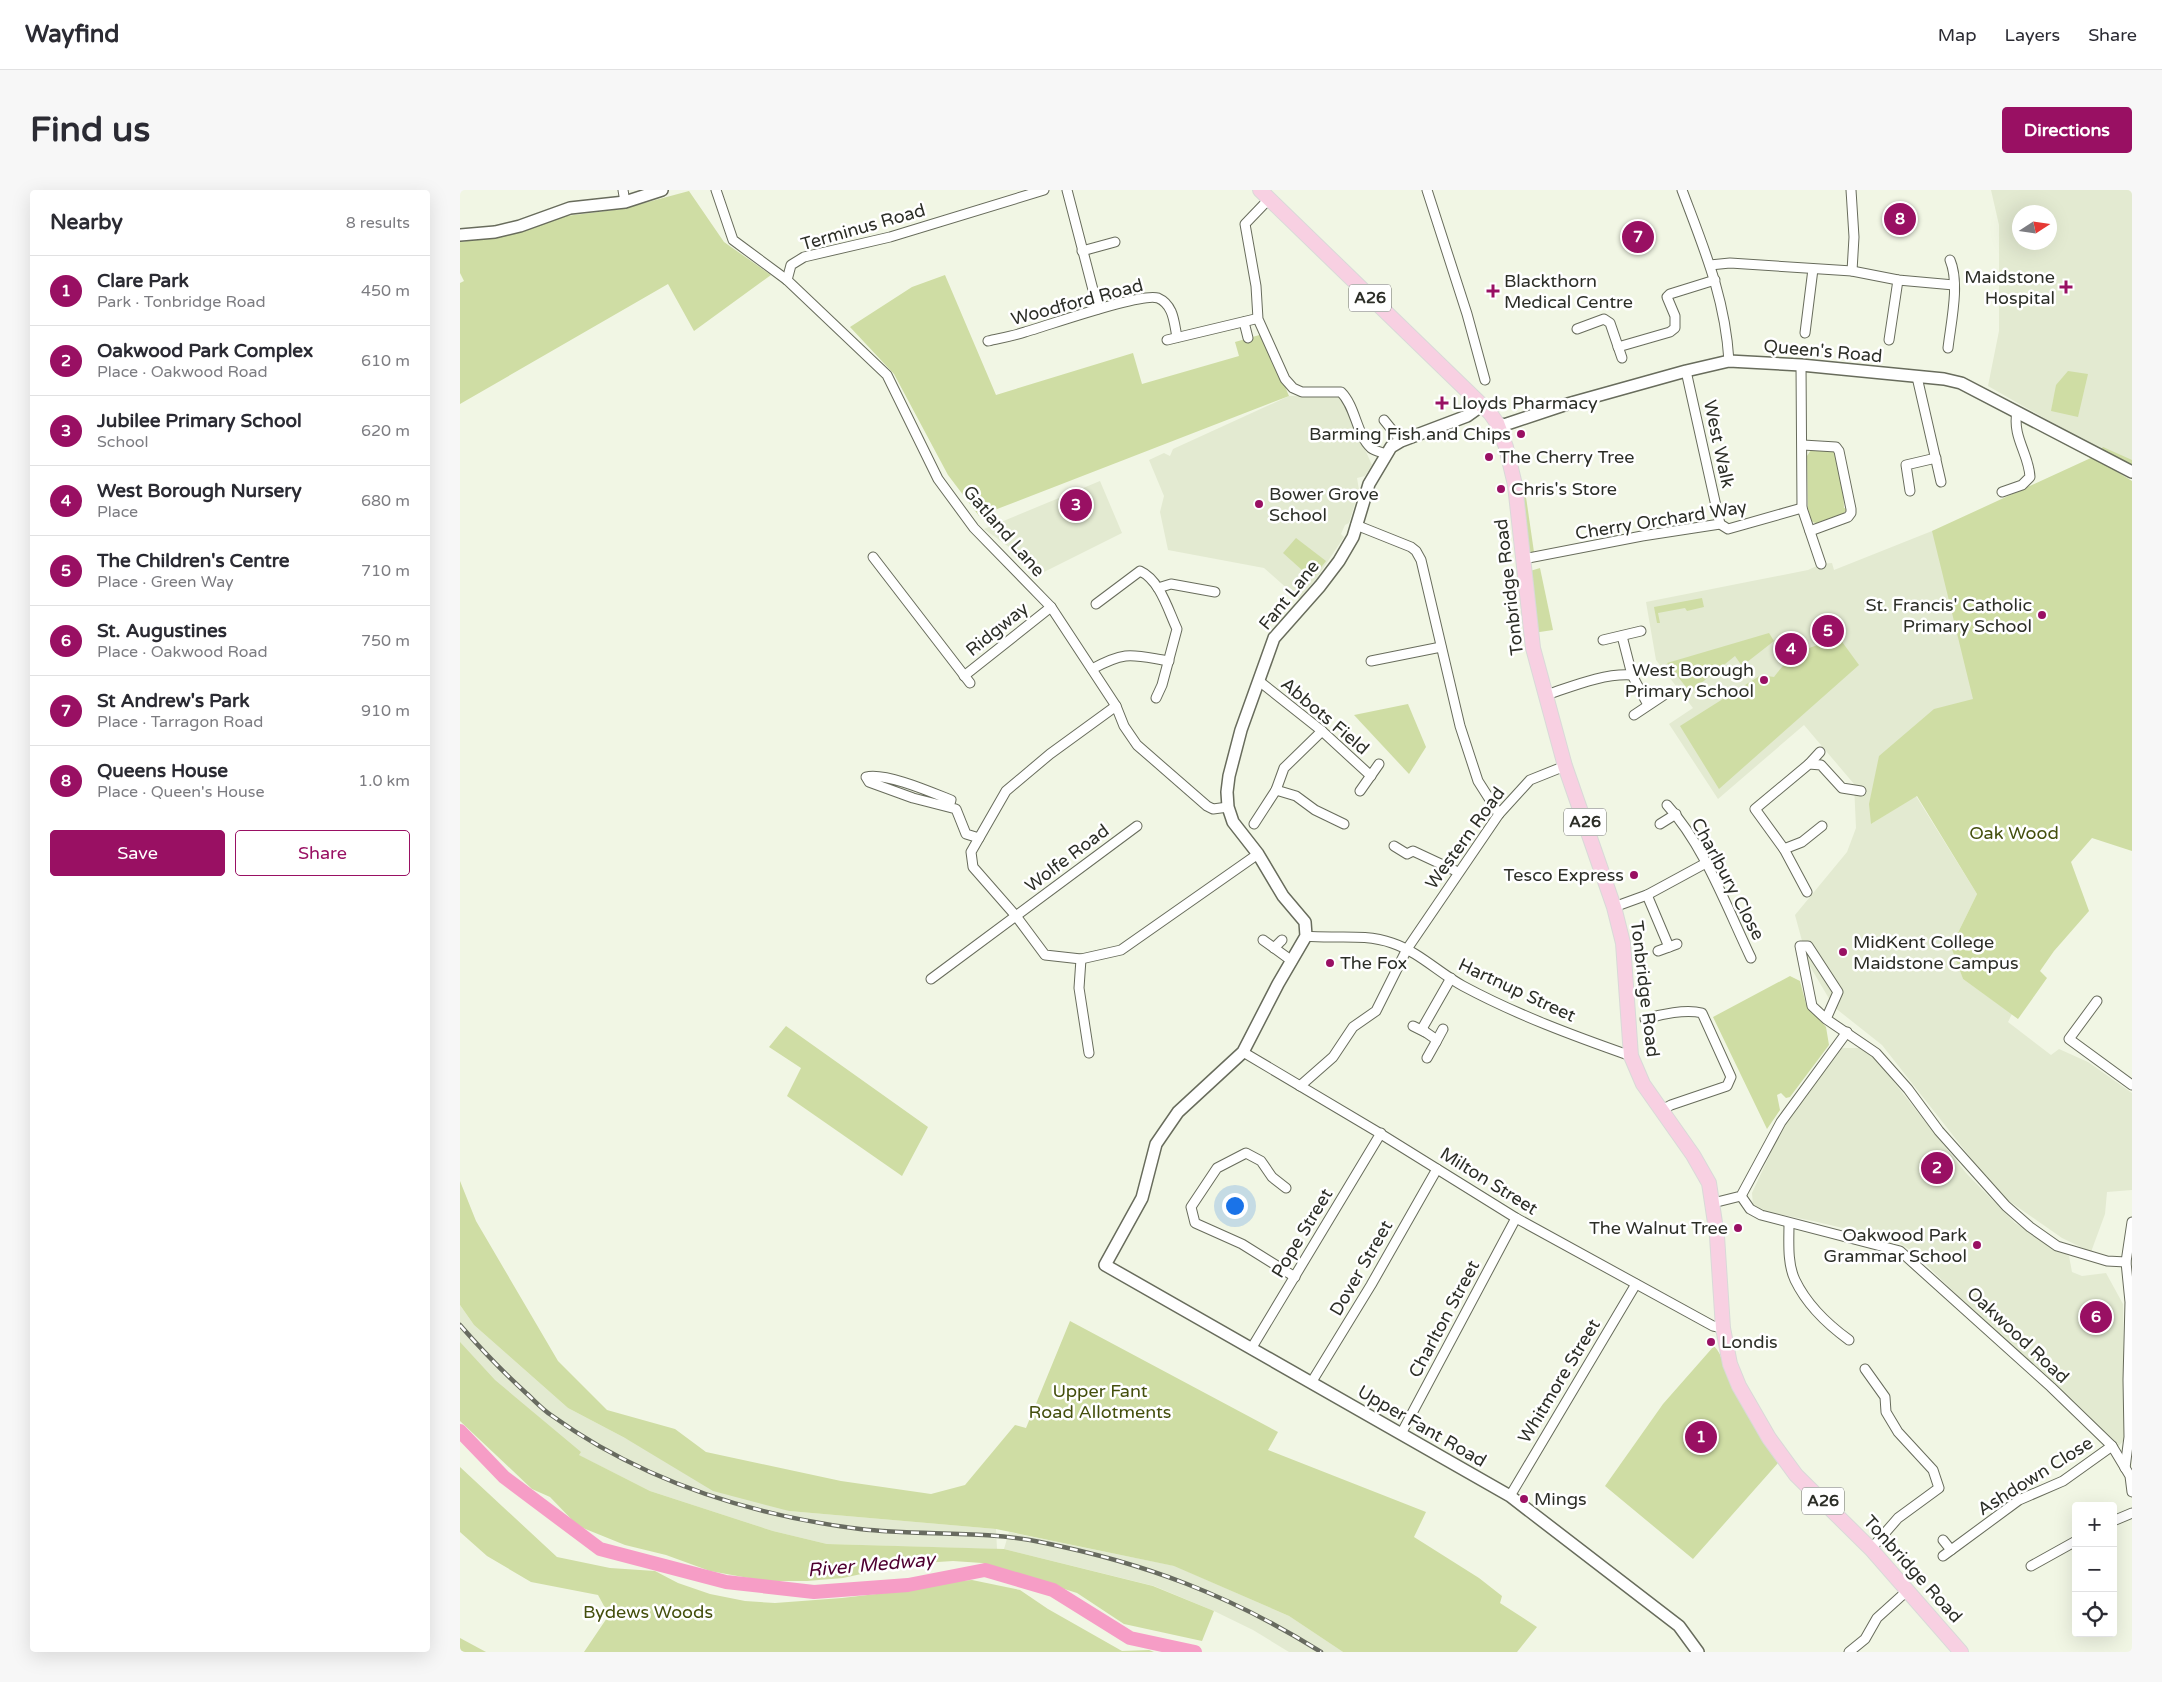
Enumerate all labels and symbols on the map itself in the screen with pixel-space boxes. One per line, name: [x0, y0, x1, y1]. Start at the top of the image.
street label: Terminus Road: [798, 199, 928, 255]
pin: 8: [1884, 200, 1916, 238]
north arrow: [2012, 205, 2057, 250]
pin: 7: [1622, 218, 1654, 256]
place label: Maidstone Hospital: [1964, 266, 2055, 309]
place label: Blackthorn Medical Centre: [1504, 270, 1633, 313]
street label: Woodford Road: [1009, 274, 1145, 330]
marker: Maidstone Hospital: [2059, 280, 2073, 294]
marker: Blackthorn Medical Centre: [1486, 284, 1500, 298]
road number: A26: [1349, 285, 1391, 312]
street label: Queen's Road: [1763, 335, 1883, 367]
place label: Lloyds Pharmacy: [1452, 392, 1598, 414]
marker: Lloyds Pharmacy: [1436, 397, 1448, 409]
street label: West Walk: [1699, 398, 1739, 490]
place label: Barming Fish and Chips: [1309, 423, 1511, 445]
marker: Barming Fish and Chips: [1515, 428, 1527, 440]
place label: The Cherry Tree: [1499, 446, 1634, 468]
marker: The Cherry Tree: [1483, 451, 1495, 463]
place label: Chris's Store: [1511, 478, 1617, 500]
street label: Gatland Lane: [958, 481, 1050, 581]
place label: Bower Grove School: [1269, 483, 1379, 526]
marker: Chris's Store: [1495, 483, 1507, 495]
pin: 3: [1060, 486, 1092, 524]
street label: Cherry Orchard Way: [1574, 496, 1749, 544]
marker: Bower Grove School: [1253, 498, 1265, 510]
street label: Tonbridge Road: [1490, 518, 1528, 656]
street label: Fant Lane: [1254, 556, 1324, 634]
place label: St. Francis' Catholic Primary School: [1866, 594, 2032, 637]
street label: Ridgway: [961, 597, 1033, 661]
marker: St. Francis' Catholic Primary School: [2036, 609, 2048, 621]
pin: 5: [1812, 612, 1844, 650]
pin: 4: [1775, 630, 1807, 668]
place label: West Borough Primary School: [1625, 659, 1754, 702]
street label: Abbots Field: [1276, 673, 1374, 759]
marker: West Borough Primary School: [1758, 674, 1770, 686]
street label: Western Road: [1421, 783, 1509, 893]
road number: A26: [1564, 808, 1606, 836]
street label: Charlbury Close: [1687, 814, 1769, 944]
street label: Wolfe Road: [1021, 819, 1113, 897]
park label: Oak Wood: [1969, 822, 2059, 844]
place label: Tesco Express: [1504, 864, 1624, 886]
marker: Tesco Express: [1628, 869, 1640, 881]
street label: Tonbridge Road: [1626, 920, 1664, 1058]
place label: MidKent College Maidstone Campus: [1853, 931, 2019, 974]
marker: MidKent College Maidstone Campus: [1837, 946, 1849, 958]
place label: The Fox: [1340, 952, 1407, 974]
street label: Hartnup Street: [1455, 953, 1579, 1027]
marker: The Fox: [1324, 957, 1336, 969]
street label: Milton Street: [1436, 1142, 1542, 1220]
pin: 2: [1921, 1149, 1953, 1187]
street label: Pope Street: [1267, 1184, 1337, 1282]
your location: [1222, 1193, 1248, 1219]
street label: Dover Street: [1325, 1216, 1397, 1320]
place label: The Walnut Tree: [1589, 1217, 1728, 1239]
marker: The Walnut Tree: [1732, 1222, 1744, 1234]
place label: Oakwood Park Grammar School: [1824, 1224, 1967, 1267]
marker: Oakwood Park Grammar School: [1971, 1239, 1983, 1251]
street label: Charlton Street: [1404, 1256, 1484, 1381]
street label: Oakwood Road: [1962, 1282, 2074, 1388]
pin: 6: [2080, 1298, 2112, 1336]
street label: Whitmore Street: [1513, 1315, 1605, 1447]
place label: Londis: [1721, 1331, 1778, 1353]
marker: Londis: [1705, 1336, 1717, 1348]
park label: Upper Fant Road Allotments: [1029, 1380, 1171, 1423]
street label: Upper Fant Road: [1354, 1380, 1490, 1472]
pin: 1: [1685, 1418, 1717, 1456]
street label: Ashdown Close: [1973, 1432, 2097, 1520]
place label: Mings: [1534, 1488, 1587, 1510]
road number: A26: [1802, 1488, 1844, 1514]
marker: Mings: [1518, 1493, 1530, 1505]
street label: Tonbridge Road: [1859, 1511, 1967, 1627]
water label: River Medway: [806, 1548, 938, 1582]
park label: Bydews Woods: [583, 1601, 713, 1623]

